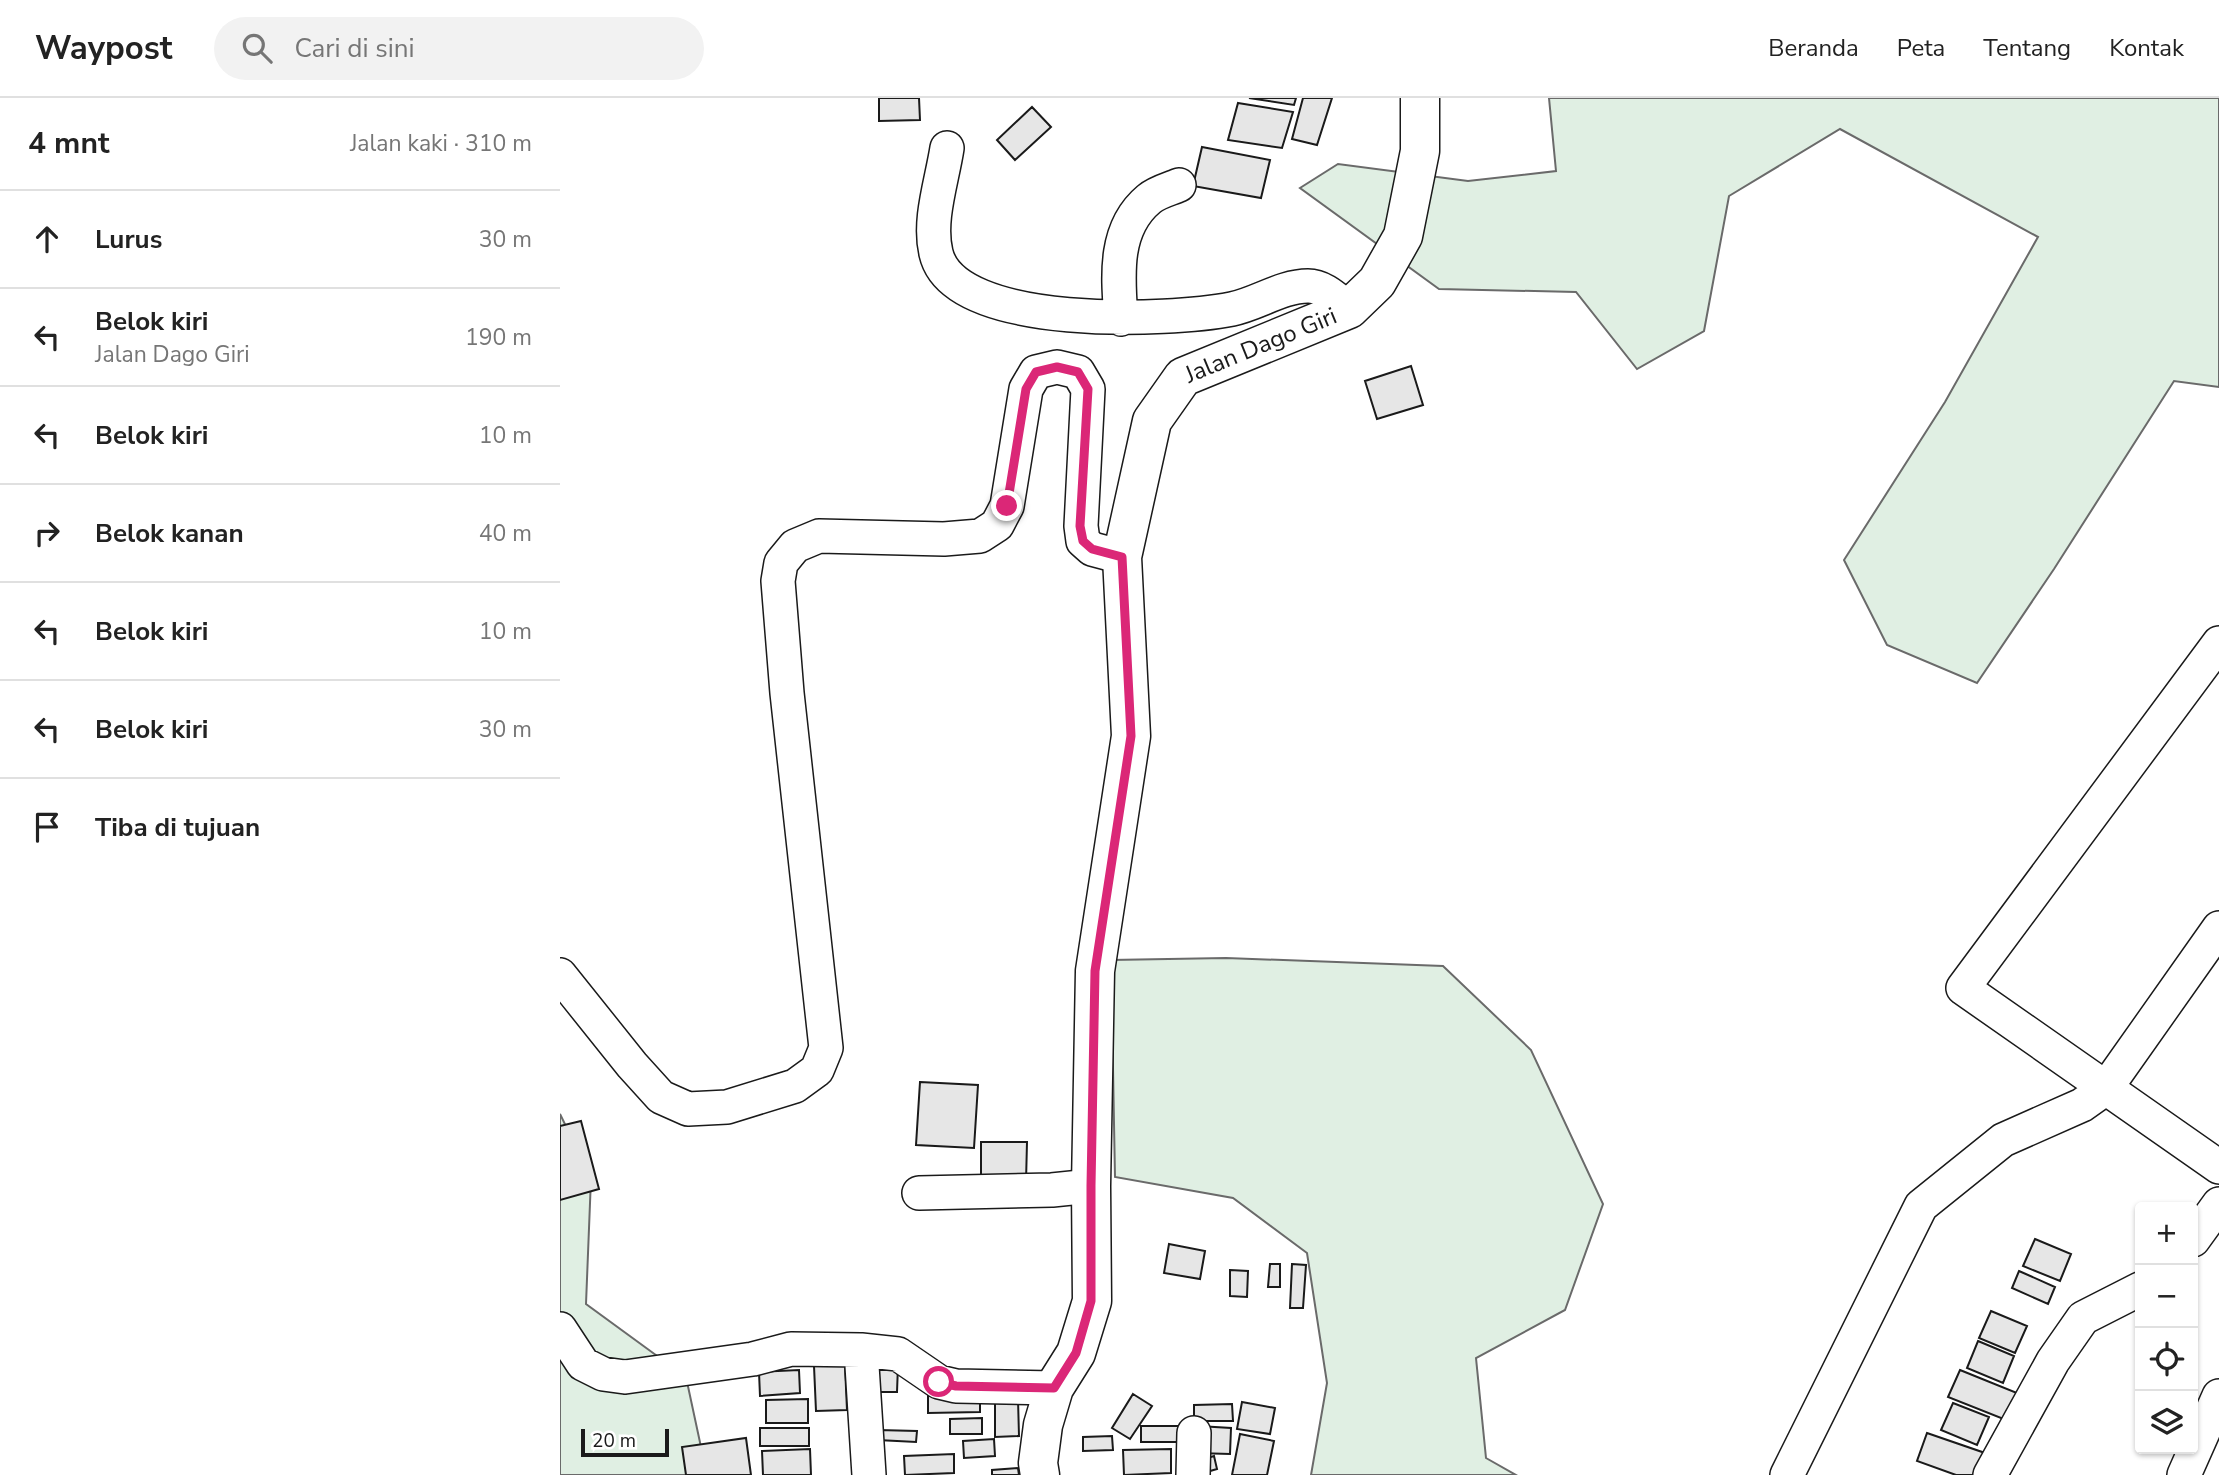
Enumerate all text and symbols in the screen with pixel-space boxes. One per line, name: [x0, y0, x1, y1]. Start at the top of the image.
search box: [214, 17, 704, 80]
text: Waypost: [35, 26, 172, 71]
icon: search: [238, 29, 276, 67]
text: Cari di sini: [294, 31, 415, 66]
text: Beranda: [1768, 32, 1859, 64]
text: Peta: [1897, 32, 1945, 64]
text: Tentang: [1983, 32, 2071, 64]
text: Kontak: [2109, 32, 2184, 64]
text: 4 mnt: [28, 123, 109, 164]
text: Jalan kaki · 310 m: [350, 128, 532, 159]
icon: ahead: [28, 220, 66, 258]
text: Lurus: [95, 222, 162, 257]
text: 30 m: [479, 224, 532, 255]
street label: Jalan Dago Giri: [1179, 300, 1342, 391]
text: Belok kiri: [95, 304, 208, 339]
icon: left: [28, 318, 66, 356]
text: 190 m: [465, 322, 532, 353]
text: Jalan Dago Giri: [95, 339, 250, 370]
icon: left: [28, 416, 66, 454]
text: Belok kiri: [95, 418, 208, 453]
text: 10 m: [479, 420, 532, 451]
route end: [991, 490, 1022, 521]
icon: right: [28, 514, 66, 552]
text: Belok kanan: [95, 516, 244, 551]
text: 40 m: [479, 518, 532, 549]
icon: left: [28, 612, 66, 650]
text: Belok kiri: [95, 614, 208, 649]
text: 10 m: [479, 616, 532, 647]
icon: left: [28, 710, 66, 748]
text: Belok kiri: [95, 712, 208, 747]
text: 30 m: [479, 714, 532, 745]
icon: arrive: [28, 808, 66, 846]
text: Tiba di tujuan: [95, 810, 260, 845]
map controls: [2135, 1202, 2198, 1454]
button: +: [2135, 1202, 2198, 1265]
button: −: [2135, 1265, 2198, 1328]
button: locate: [2135, 1328, 2198, 1391]
route start: [923, 1366, 954, 1397]
button: layers: [2135, 1391, 2198, 1454]
scale bar: [581, 1426, 668, 1458]
text: 20 m: [592, 1428, 636, 1454]

